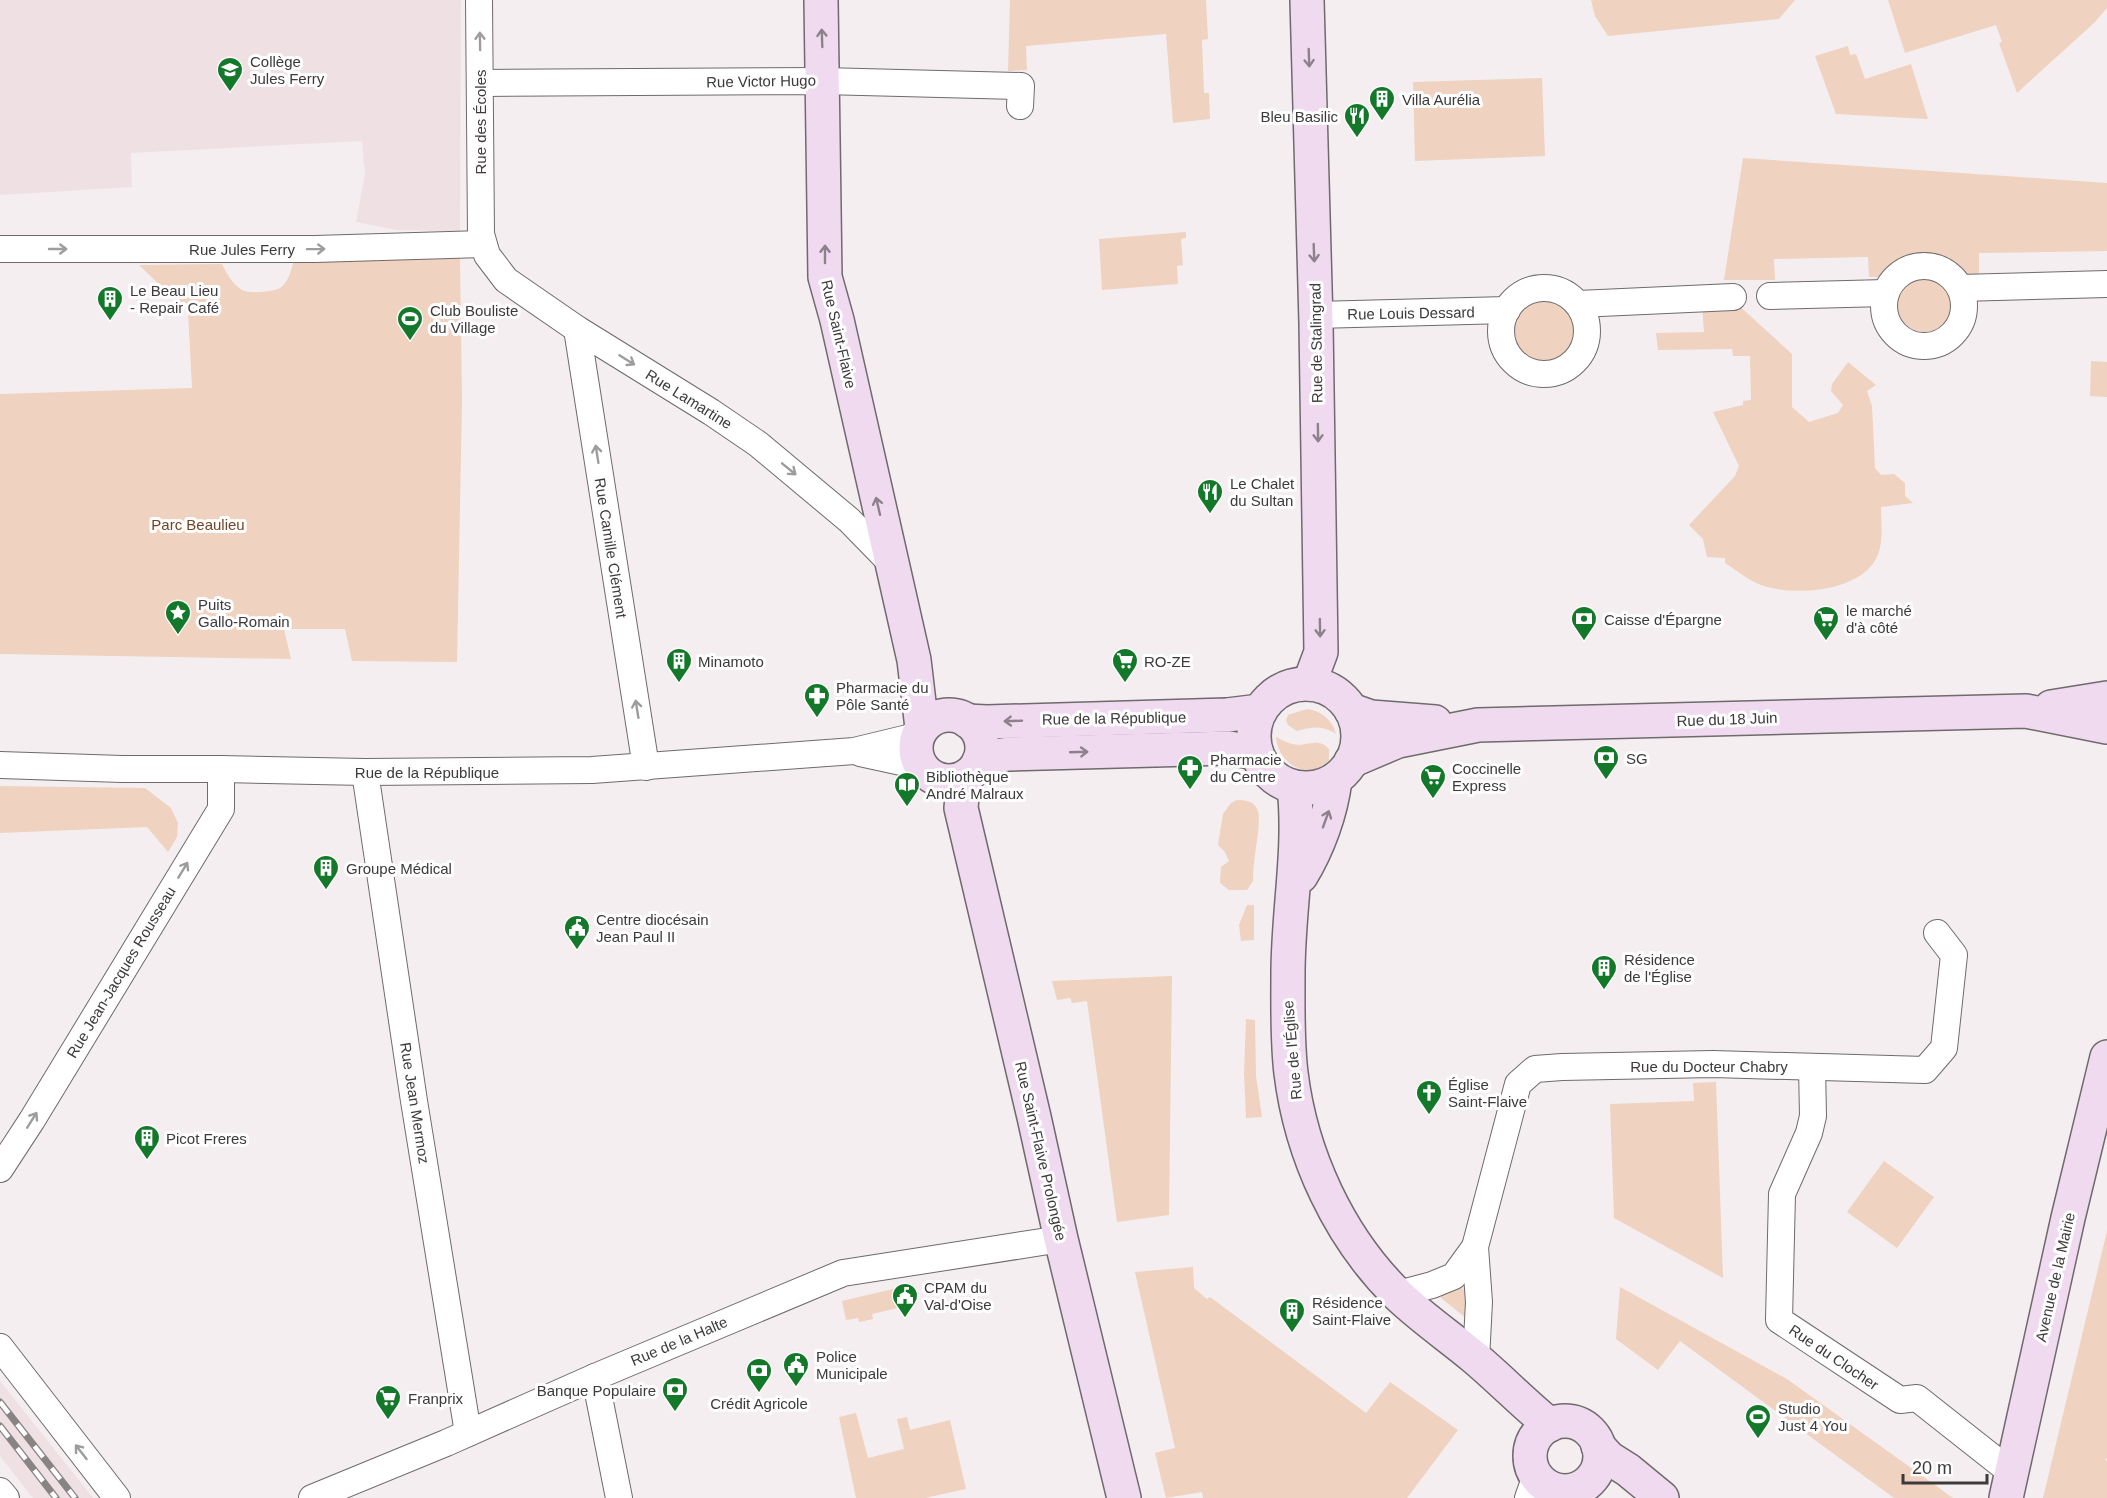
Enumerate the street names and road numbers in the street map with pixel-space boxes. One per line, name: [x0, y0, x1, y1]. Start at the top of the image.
street label: Rue des Écoles: [472, 69, 489, 175]
street label: Rue Victor Hugo: [706, 72, 816, 90]
street label: Rue Jules Ferry: [189, 241, 295, 258]
street label: Rue Saint-Flaive: [818, 278, 860, 390]
street label: Rue de Stalingrad: [1306, 283, 1326, 403]
street label: Rue Louis Dessard: [1347, 303, 1475, 323]
street label: Rue Lamartine: [643, 366, 735, 432]
street label: Rue Camille Clément: [592, 477, 631, 620]
street label: Rue de la République: [1042, 708, 1186, 728]
street label: Rue du 18 Juin: [1676, 709, 1778, 729]
street label: Rue de la République: [355, 764, 499, 781]
street label: Rue Jean-Jacques Rousseau: [63, 883, 179, 1061]
street label: Rue de l'Église: [1279, 1000, 1305, 1100]
street label: Rue Jean Mermoz: [397, 1041, 433, 1165]
street label: Rue du Docteur Chabry: [1630, 1058, 1788, 1075]
street label: Rue Saint-Flaive Prolongée: [1012, 1060, 1070, 1242]
street label: Avenue de la Mairie: [2032, 1211, 2078, 1343]
street label: Rue de la Halte: [628, 1313, 730, 1369]
street label: Rue du Clocher: [1786, 1321, 1882, 1393]

